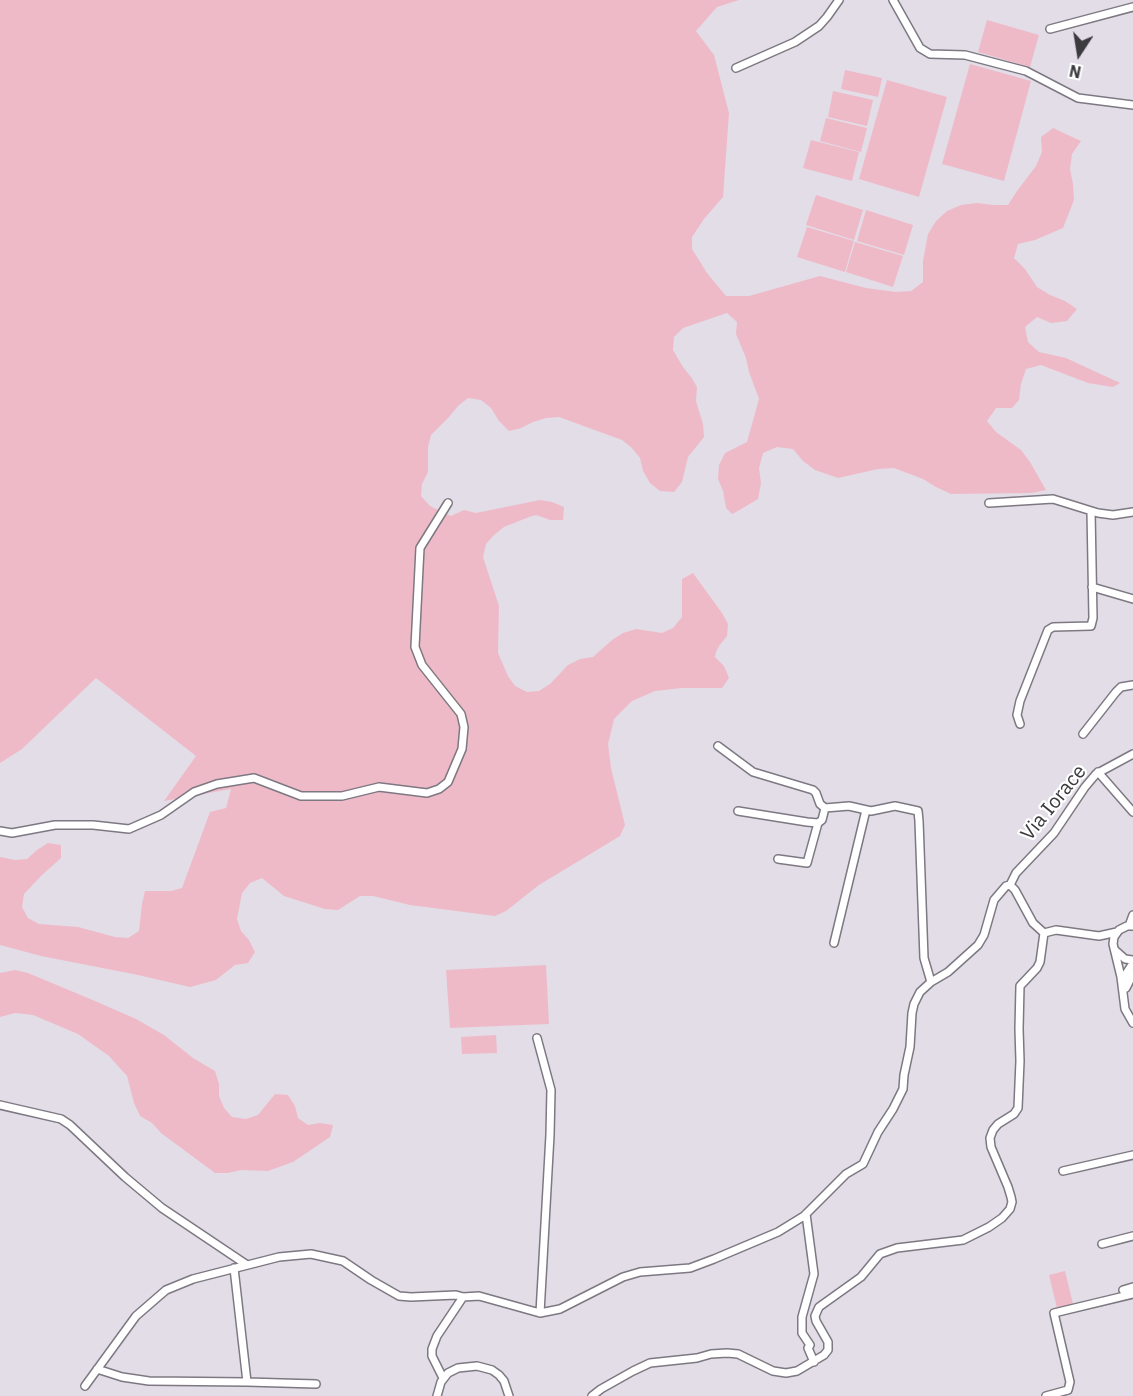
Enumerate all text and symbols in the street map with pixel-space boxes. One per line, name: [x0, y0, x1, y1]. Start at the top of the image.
north arrow: [1049, 24, 1109, 84]
text: N: [1068, 61, 1083, 83]
street label: Via Iorace: [1016, 760, 1092, 846]

